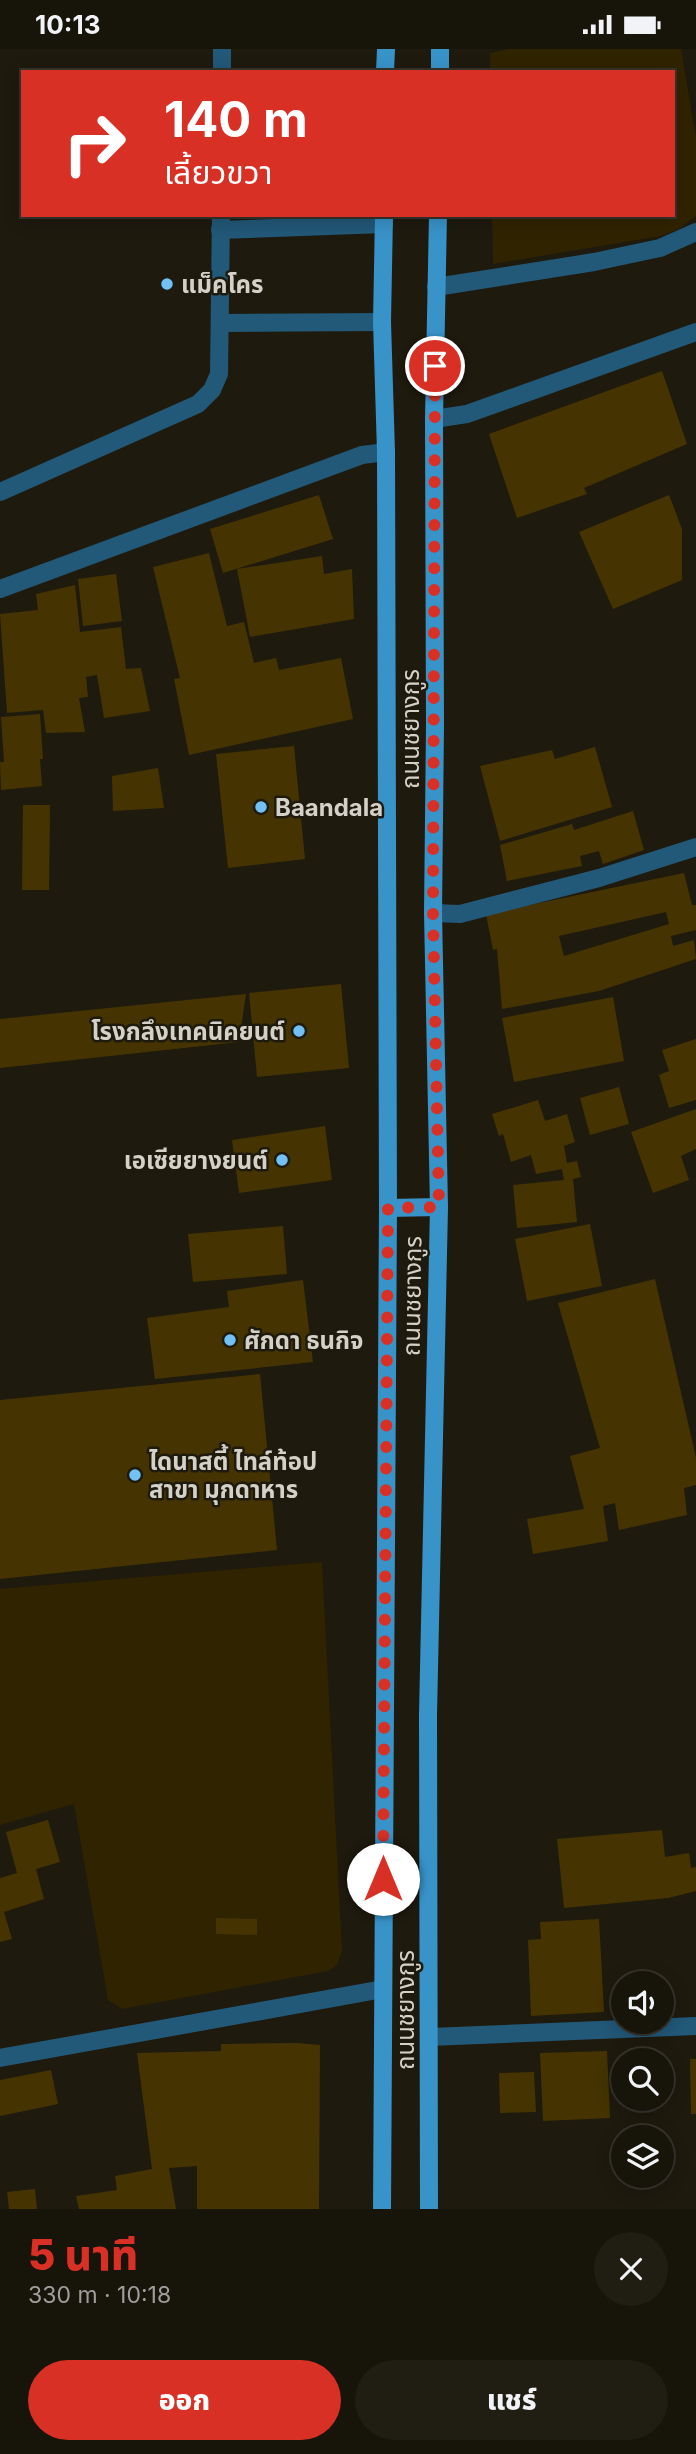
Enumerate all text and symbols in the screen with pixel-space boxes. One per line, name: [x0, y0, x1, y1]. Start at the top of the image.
text: 10:13: [35, 9, 100, 40]
text: 140 m: [164, 90, 308, 149]
icon: right: [49, 98, 140, 189]
text: เลี้ยวขวา: [164, 153, 272, 192]
place label: แม็คโคร: [181, 270, 264, 299]
marker: แม็คโคร: [159, 276, 175, 292]
pin: [405, 336, 465, 396]
icon: arrive: [416, 347, 454, 385]
street label: ถนนชยางกูร: [396, 669, 426, 789]
place label: Baandala: [275, 793, 383, 822]
marker: Baandala: [253, 799, 269, 815]
place label: โรงกลึงเทคนิคยนต์: [91, 1017, 285, 1046]
marker: โรงกลึงเทคนิคยนต์: [291, 1023, 307, 1039]
place label: เอเซียยางยนต์: [124, 1146, 268, 1175]
marker: เอเซียยางยนต์: [274, 1152, 290, 1168]
street label: ถนนชยางกูร: [396, 1236, 429, 1356]
place label: ศักดา ธนกิจ: [244, 1326, 363, 1355]
marker: ศักดา ธนกิจ: [222, 1332, 238, 1348]
place label: ไดนาสตี้ ไทล์ท้อป สาขา มุกดาหาร: [149, 1444, 317, 1505]
marker: ไดนาสตี้ ไทล์ท้อป สาขา มุกดาหาร: [127, 1467, 143, 1483]
position arrow: [346, 1842, 420, 1916]
street label: ถนนชยางกูร: [391, 1950, 421, 2070]
map controls: [611, 1971, 674, 2188]
button: sound: [611, 1971, 674, 2034]
button: search: [611, 2048, 674, 2111]
button: layers: [611, 2125, 674, 2188]
text: 5 นาที: [28, 2229, 138, 2280]
button: close: [594, 2232, 668, 2306]
text: 330 m · 10:18: [28, 2281, 171, 2309]
button: ออก: [28, 2360, 341, 2440]
button: แชร์: [355, 2360, 668, 2440]

